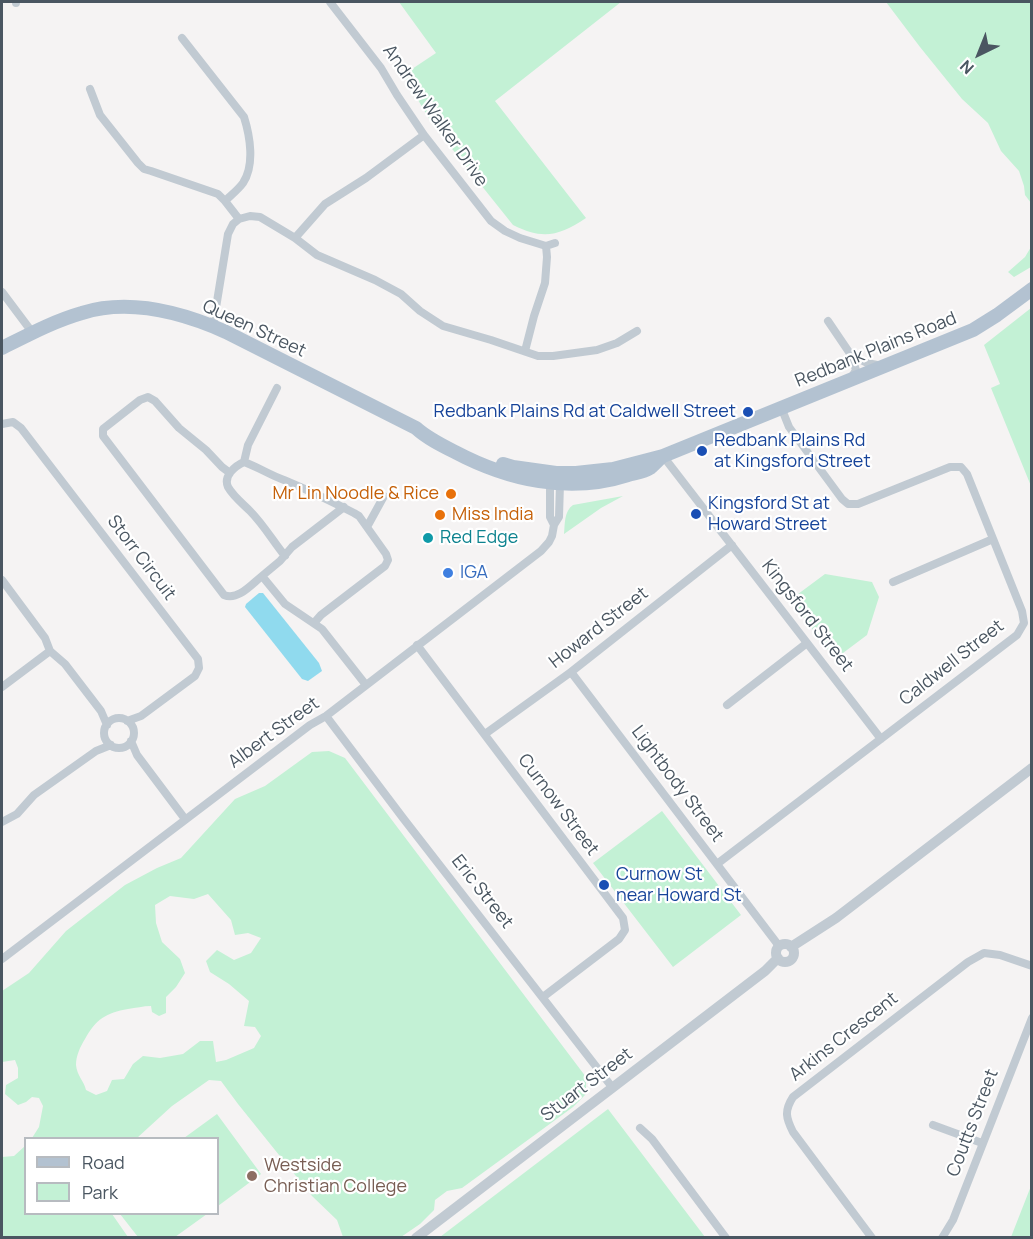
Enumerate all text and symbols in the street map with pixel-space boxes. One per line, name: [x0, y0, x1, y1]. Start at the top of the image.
north arrow: [949, 24, 1009, 84]
street label: Andrew Walker Drive: [378, 41, 492, 191]
text: N: [955, 55, 978, 79]
street label: Queen Street: [199, 296, 309, 362]
street label: Redbank Plains Road: [792, 308, 960, 392]
place label: Redbank Plains Rd at Caldwell Street: [434, 401, 736, 423]
marker: Redbank Plains Rd at Caldwell Street: [741, 405, 755, 419]
place label: Redbank Plains Rd at Kingsford Street: [714, 430, 871, 472]
marker: Redbank Plains Rd at Kingsford Street: [695, 444, 709, 458]
place label: Mr Lin Noodle & Rice: [272, 483, 439, 505]
marker: Mr Lin Noodle & Rice: [444, 487, 458, 501]
place label: Kingsford St at Howard Street: [708, 493, 830, 536]
place label: Miss India: [452, 504, 534, 526]
marker: Kingsford St at Howard Street: [689, 507, 703, 521]
marker: Miss India: [433, 508, 447, 522]
street label: Storr Circuit: [102, 511, 180, 605]
place label: Red Edge: [440, 527, 518, 549]
marker: Red Edge: [421, 531, 435, 545]
street label: Kingsford Street: [757, 556, 857, 676]
place label: IGA: [460, 562, 488, 584]
marker: IGA: [441, 566, 455, 580]
street label: Howard Street: [545, 583, 653, 673]
street label: Caldwell Street: [895, 616, 1009, 710]
street label: Albert Street: [224, 693, 324, 773]
street label: Lightbody Street: [626, 722, 728, 846]
street label: Curnow Street: [513, 750, 603, 860]
street label: Eric Street: [447, 851, 517, 933]
place label: Curnow St near Howard St: [616, 864, 742, 906]
marker: Curnow St near Howard St: [597, 878, 611, 892]
street label: Arkins Crescent: [785, 988, 903, 1086]
street label: Stuart Street: [537, 1044, 637, 1126]
street label: Coutts Street: [943, 1066, 1003, 1180]
legend: [24, 1137, 219, 1215]
text: Road: [82, 1150, 125, 1174]
place label: Westside Christian College: [264, 1155, 407, 1198]
marker: Westside Christian College: [245, 1169, 259, 1183]
text: Park: [82, 1180, 118, 1204]

